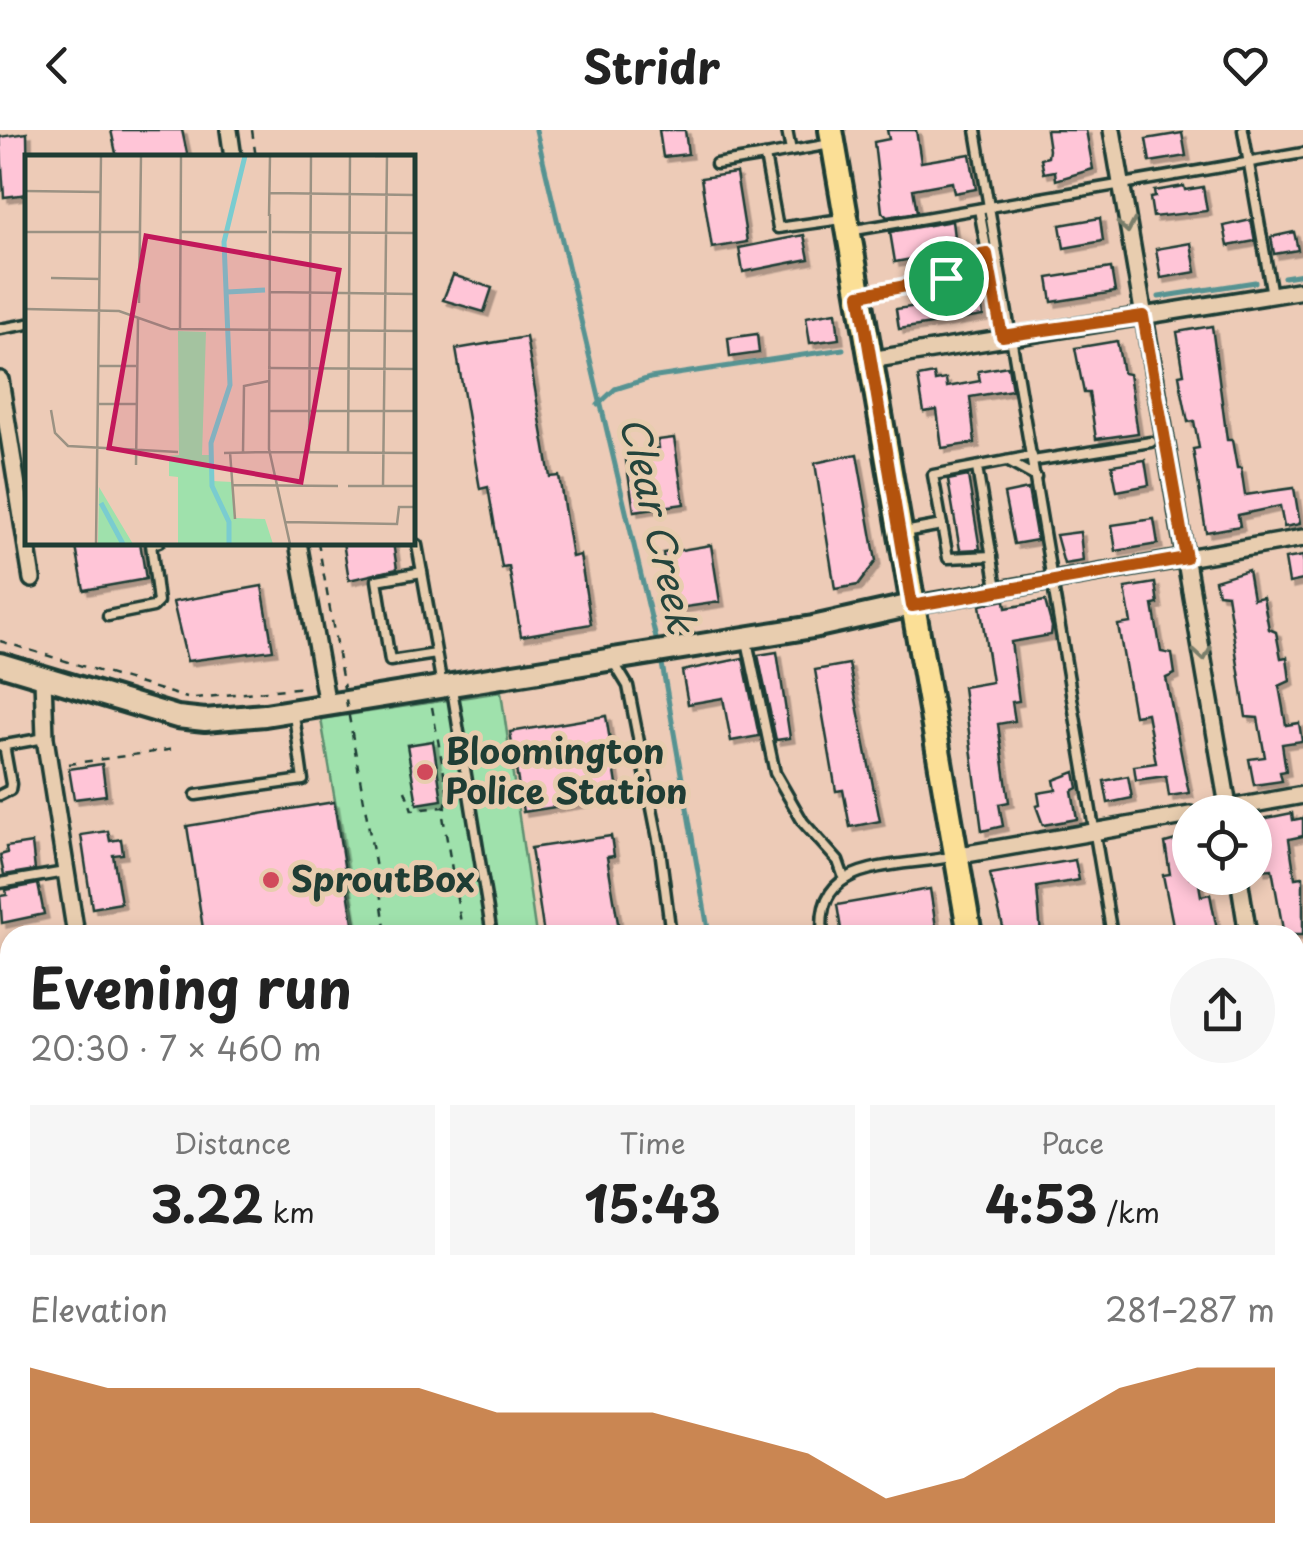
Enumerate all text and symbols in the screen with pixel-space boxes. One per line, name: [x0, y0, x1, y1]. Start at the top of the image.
text: Stridr: [583, 31, 720, 99]
icon: back: [30, 38, 85, 93]
icon: heart: [1218, 38, 1273, 93]
inset map: [25, 155, 415, 545]
one-way arrow: [1116, 218, 1137, 234]
pin: [904, 236, 989, 321]
icon: arrive: [919, 251, 974, 306]
water label: Clear Creek: [607, 411, 712, 640]
one-way arrow: [1192, 645, 1213, 662]
place label: Bloomington Police Station: [445, 723, 688, 816]
marker: Bloomington Police Station: [414, 761, 436, 783]
map controls: [1172, 795, 1272, 895]
button: locate: [1172, 795, 1272, 895]
place label: SproutBox: [291, 851, 475, 904]
marker: SproutBox: [260, 869, 282, 891]
text: Evening run: [30, 945, 352, 1028]
button: share: [1170, 958, 1275, 1063]
text: 20:30 · 7 × 460 m: [30, 1024, 322, 1072]
text: Distance: [174, 1121, 291, 1164]
text: Time: [619, 1121, 686, 1164]
text: Pace: [1041, 1121, 1104, 1164]
text: 3.22: [150, 1164, 263, 1240]
text: 15:43: [584, 1164, 721, 1240]
text: 4:53: [985, 1164, 1097, 1240]
text: km: [263, 1190, 315, 1233]
text: /km: [1097, 1190, 1160, 1233]
text: Elevation: [30, 1285, 168, 1333]
text: 281–287 m: [1105, 1285, 1275, 1333]

